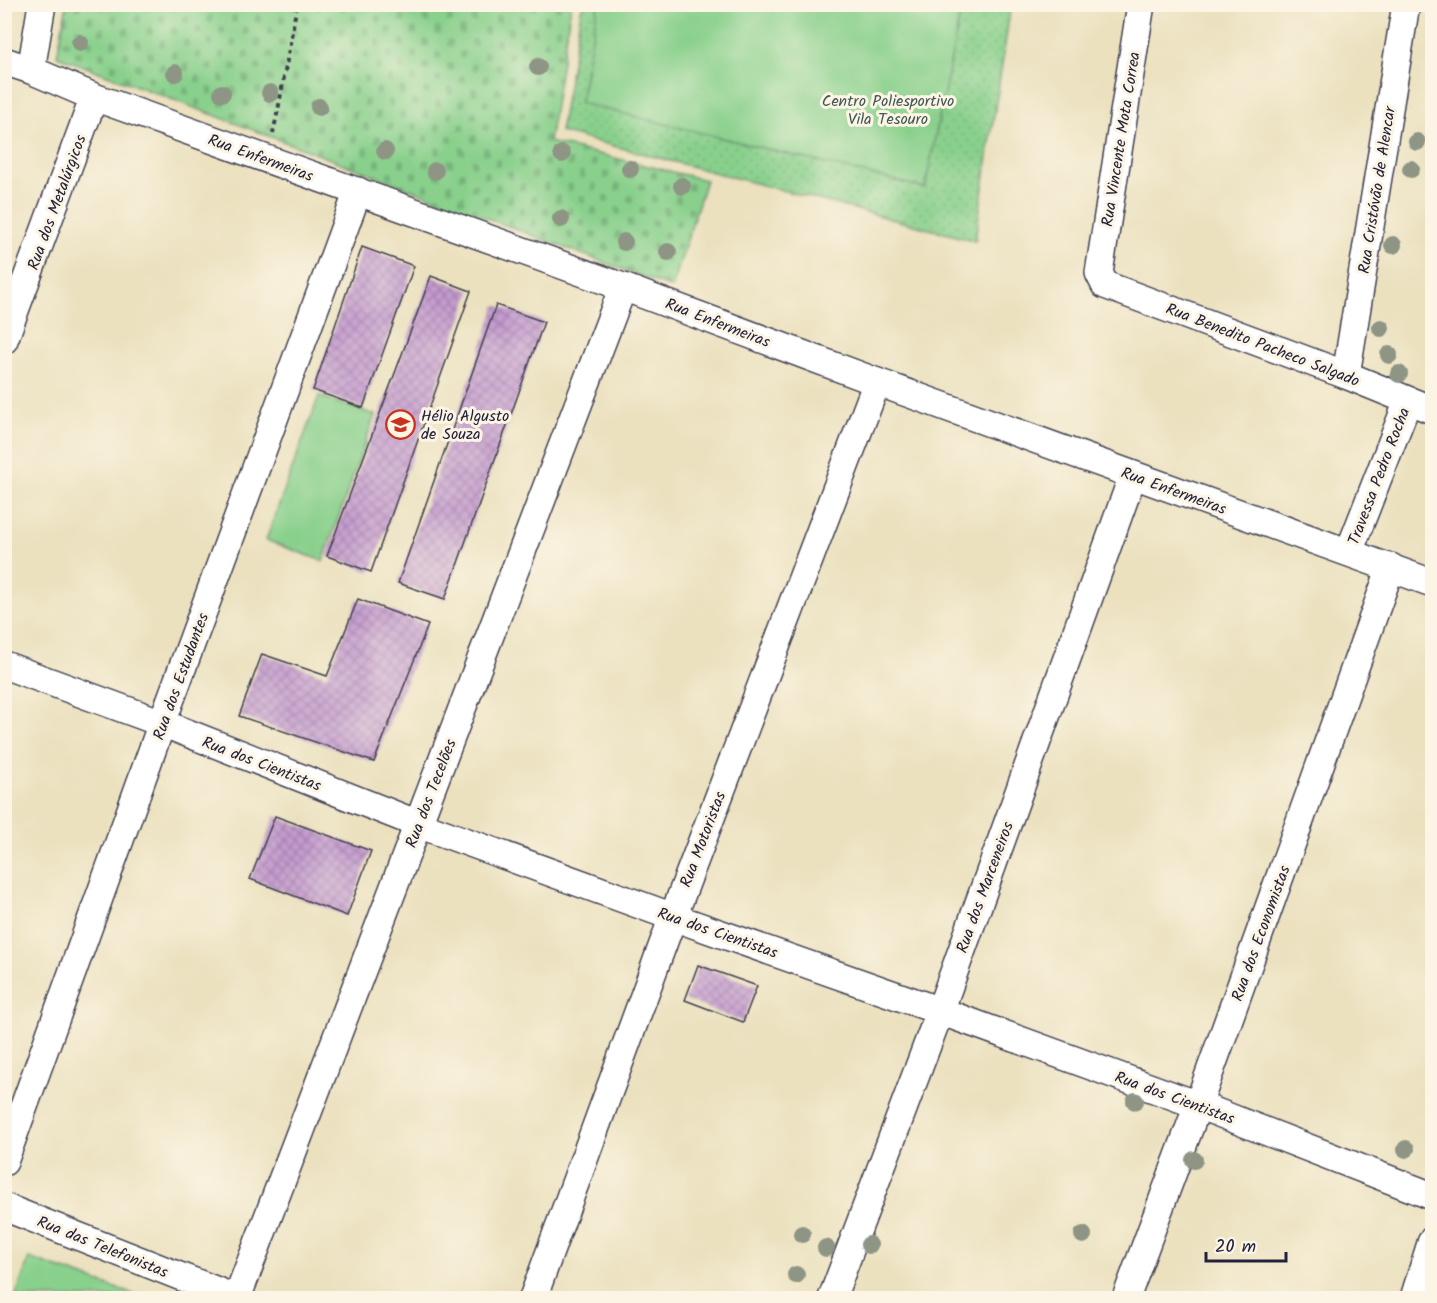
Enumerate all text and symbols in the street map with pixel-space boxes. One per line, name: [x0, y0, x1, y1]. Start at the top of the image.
street label: Rua Vincente Mota Correa: [1095, 50, 1148, 228]
park label: Centro Poliesportivo Vila Tesouro: [822, 89, 954, 132]
street label: Rua Cristóvão de Alencar: [1352, 103, 1403, 276]
street label: Rua Enfermeiras: [204, 128, 317, 189]
street label: Rua dos Metalúrgicos: [21, 131, 94, 274]
street label: Rua Enfermeiras: [661, 292, 774, 355]
street label: Rua Benedito Pacheco Salgado: [1162, 297, 1363, 394]
place label: Hélio Algusto de Souza: [421, 404, 509, 447]
street label: Travessa Pedro Rocha: [1342, 404, 1417, 549]
school or university icon: Hélio Algusto de Souza: [384, 408, 416, 440]
street label: Rua Enfermeiras: [1117, 461, 1230, 522]
street label: Rua dos Estudantes: [147, 609, 216, 744]
street label: Rua dos Cientistas: [198, 730, 325, 799]
street label: Rua dos Tecelões: [399, 735, 464, 852]
street label: Rua Motoristas: [674, 788, 733, 891]
street label: Rua dos Marceneiros: [950, 818, 1021, 957]
street label: Rua dos Economistas: [1225, 862, 1298, 1005]
street label: Rua dos Cientistas: [654, 901, 781, 966]
street label: Rua dos Cientistas: [1111, 1065, 1238, 1132]
street label: Rua das Telefonistas: [33, 1210, 172, 1285]
scale bar: [1206, 1225, 1286, 1263]
text: 20 m: [1215, 1233, 1256, 1262]

